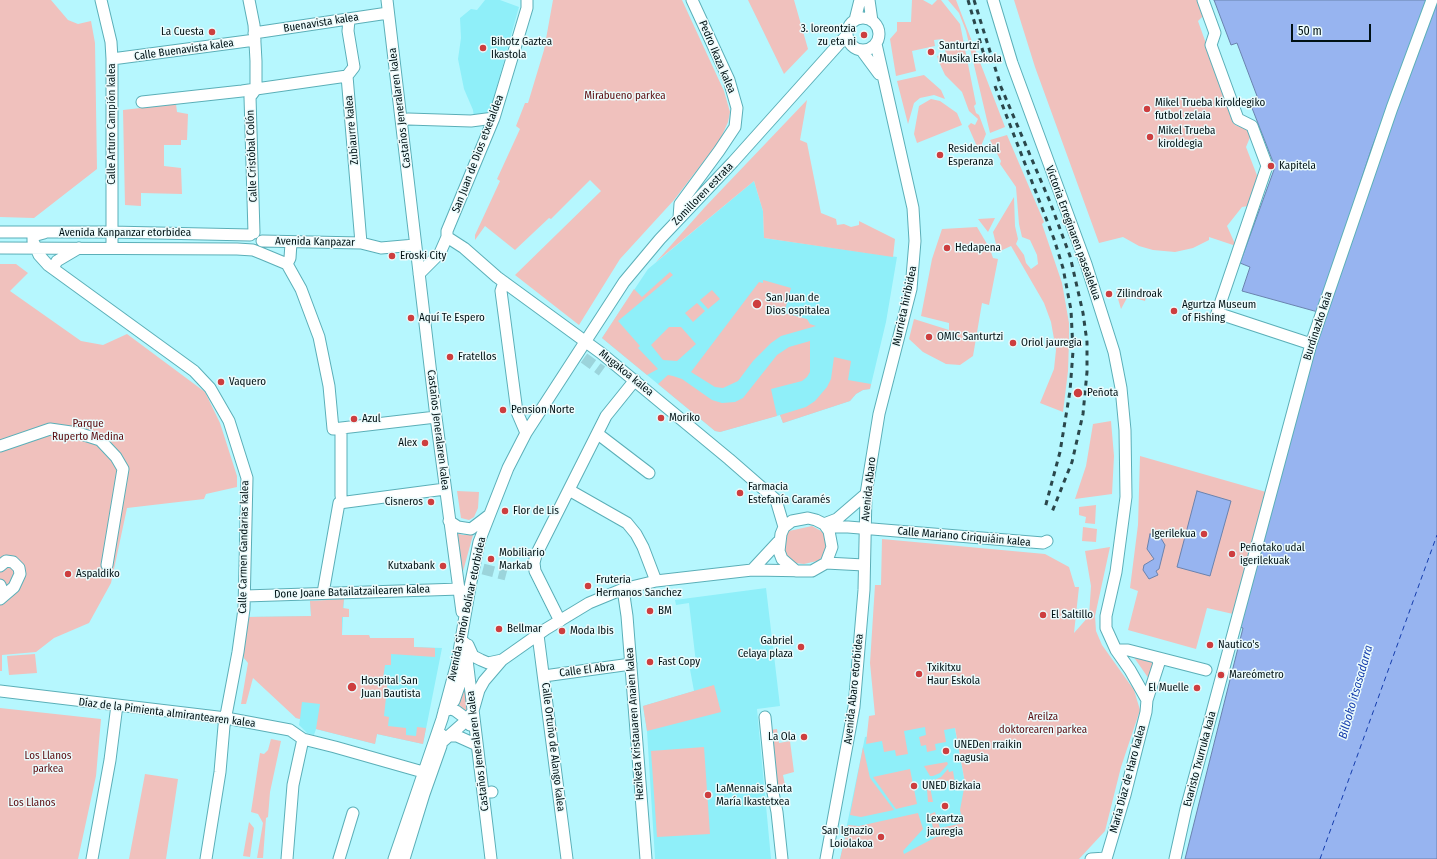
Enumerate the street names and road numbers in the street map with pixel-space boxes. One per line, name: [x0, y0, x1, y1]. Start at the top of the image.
street label: Buenavista kalea: [282, 11, 360, 35]
street label: Pedro Ikaza kalea: [696, 19, 738, 95]
street label: Calle Buenavista kalea: [133, 36, 235, 64]
street label: Castaños Jeneralaren kalea: [386, 47, 414, 169]
street label: Calle Arturo Campión kalea: [105, 63, 119, 185]
street label: San Juan de Dios etxetaldea: [449, 93, 507, 215]
street label: Zubiaurre kalea: [342, 95, 362, 165]
street label: Calle Cristóbal Colón: [244, 110, 260, 202]
street label: Zomilloren estrata: [670, 160, 736, 228]
street label: Victoria Erreginaren pasealekua: [1043, 164, 1103, 302]
street label: Avenida Kanpanzar etorbidea: [59, 226, 191, 240]
street label: Avenida Kanpazar: [275, 235, 355, 249]
street label: Murrieta hiribidea: [890, 265, 920, 347]
street label: Burdinazko kaia: [1301, 290, 1335, 362]
street label: Mugakoa kalea: [596, 347, 656, 399]
street label: Castaños Jeneralaren kalea: [424, 369, 452, 491]
street label: Avenida Abaro: [859, 456, 879, 522]
street label: Calle Carmen Gandarias kalea: [236, 480, 252, 614]
street label: Calle Mariano Ciriquiáin kalea: [897, 525, 1031, 549]
street label: Avenida Simón Bolívar etorbidea: [445, 536, 489, 682]
street label: Done Joane Batailatzailearen kalea: [274, 583, 430, 601]
street label: Avenida Abaro etorbidea: [842, 633, 866, 745]
street label: Heziketa Kristauaren Anaien kalea: [623, 647, 647, 801]
street label: Calle El Abra: [559, 660, 615, 680]
street label: Calle Ortuño de Alango kalea: [539, 682, 567, 812]
street label: Castaños Jeneralaren kalea: [464, 690, 492, 812]
street label: Díaz de la Pimienta almirantearen kalea: [78, 696, 256, 730]
street label: Evaristo Txurruka kaia: [1181, 710, 1219, 808]
street label: María Díaz de Haro kalea: [1107, 724, 1149, 834]

